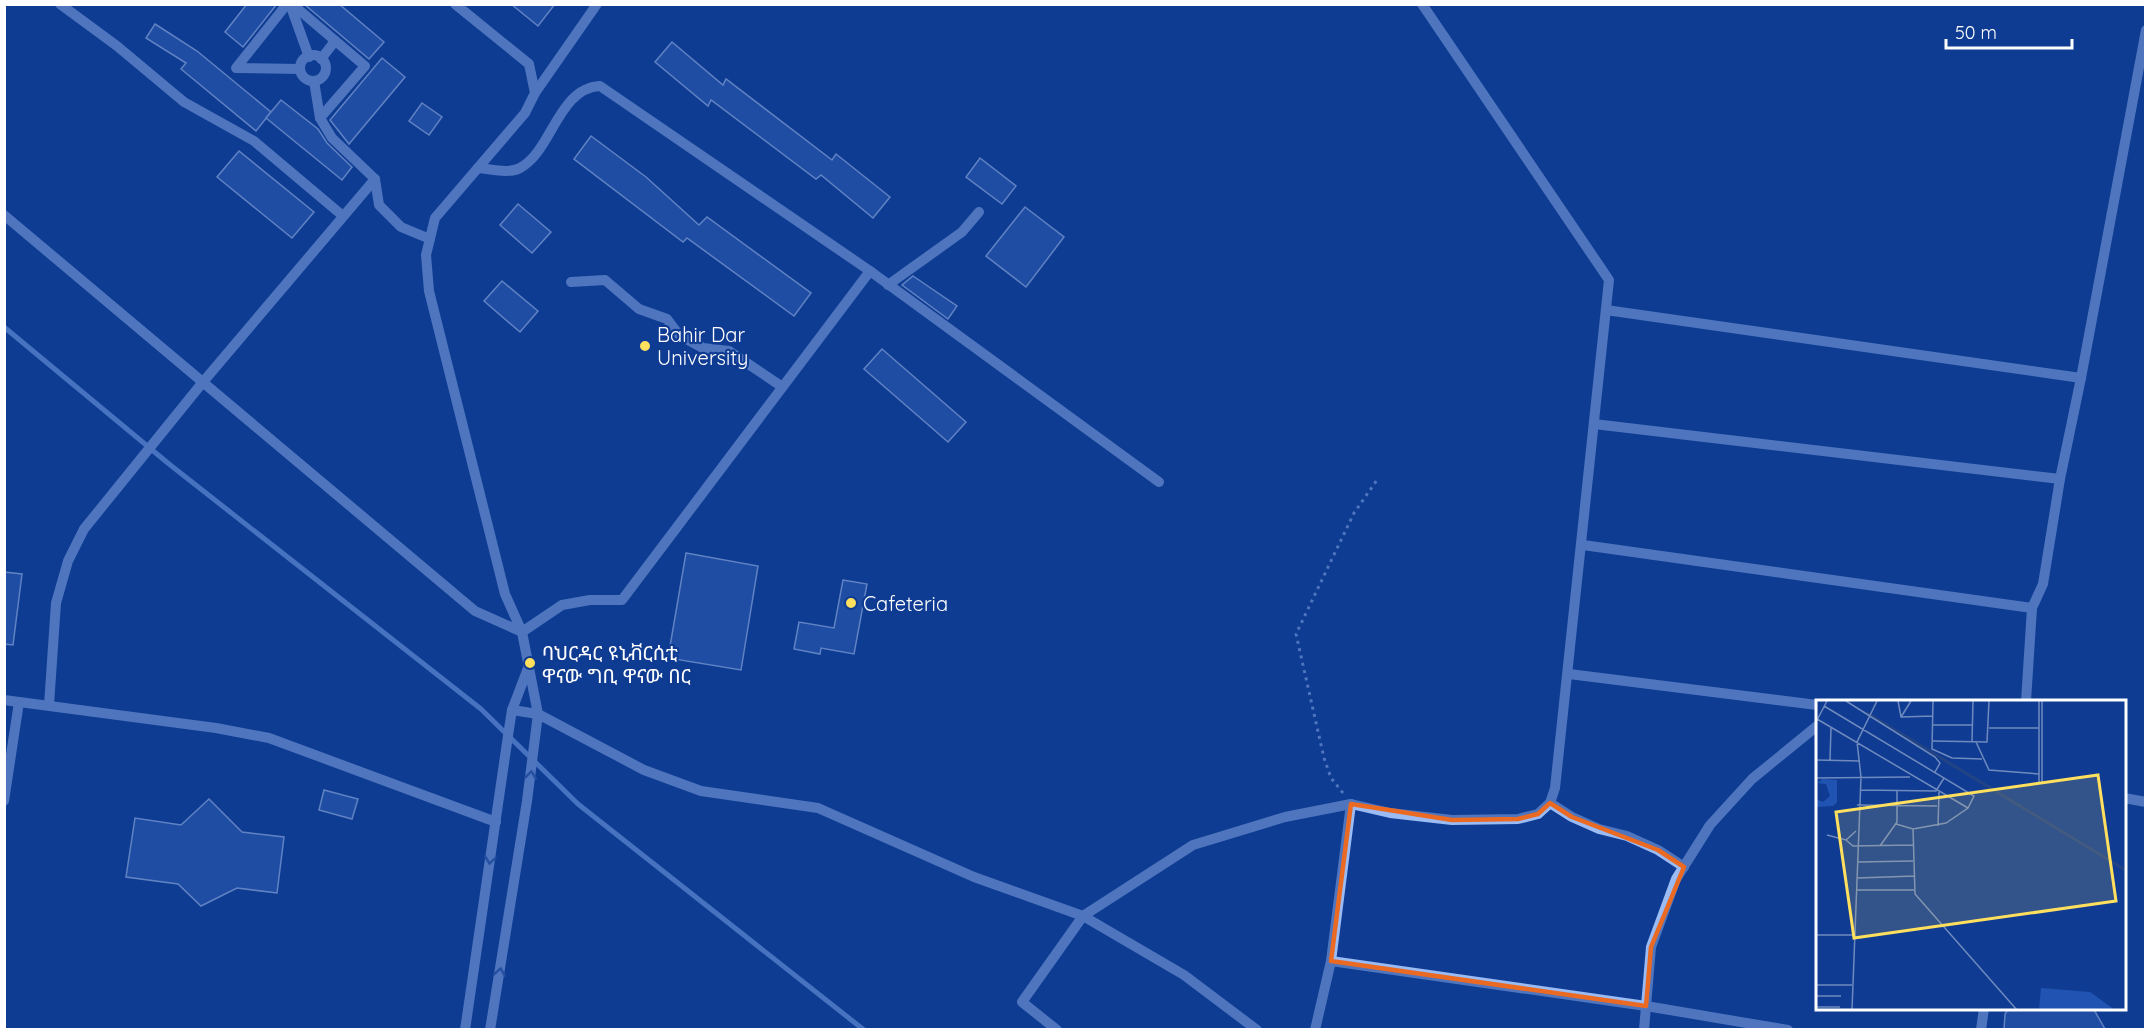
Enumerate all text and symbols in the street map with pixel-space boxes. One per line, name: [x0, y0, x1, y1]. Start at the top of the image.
scale bar: [1946, 12, 2072, 50]
text: 50 m: [1955, 21, 1997, 44]
place label: Bahir Dar University: [657, 322, 748, 370]
marker: Bahir Dar University: [638, 339, 652, 353]
place label: Cafeteria: [863, 591, 948, 616]
marker: Cafeteria: [844, 596, 858, 610]
place label: ባህርዳር ዩኒቭርሲቲ ዋናው ግቢ ዋናው በር: [542, 640, 691, 688]
marker: ባህርዳር ዩኒቭርሲቲ ዋናው ግቢ ዋናው በር: [523, 656, 537, 670]
inset map: [1816, 700, 2126, 1010]
one-way arrow: [524, 770, 536, 779]
one-way arrow: [485, 855, 497, 865]
one-way arrow: [493, 967, 505, 976]

